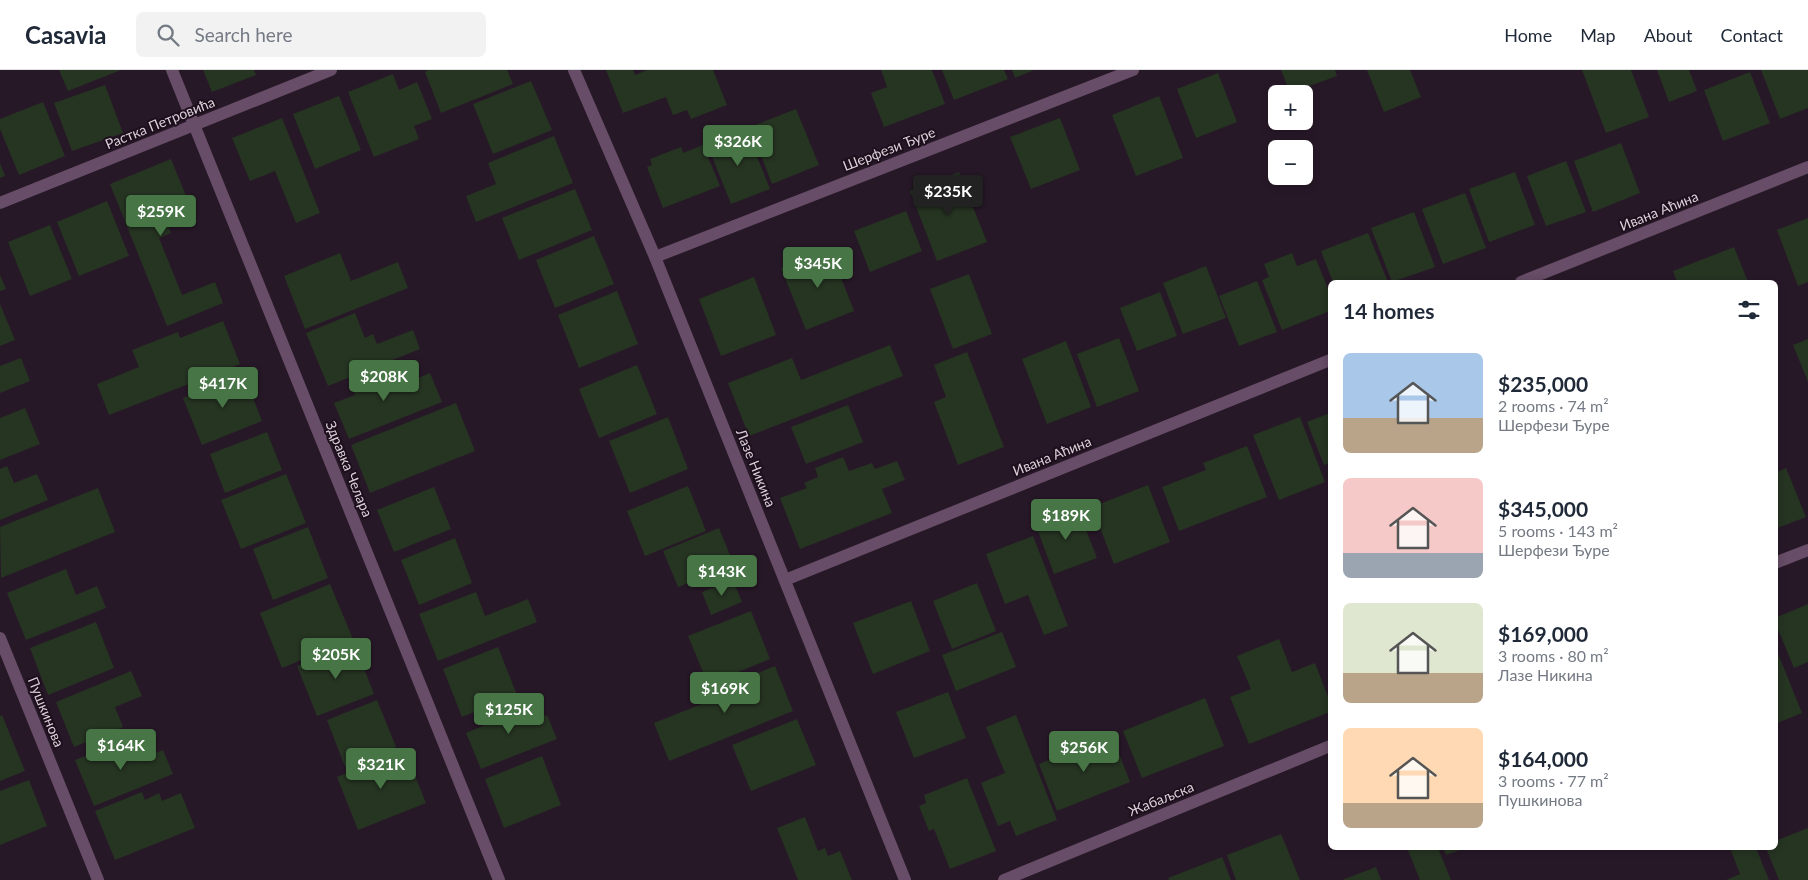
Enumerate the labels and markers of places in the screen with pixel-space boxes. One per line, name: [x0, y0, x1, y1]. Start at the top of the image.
pin: $326K: [703, 124, 773, 167]
pin: $235K: [913, 174, 983, 217]
pin: $259K: [126, 194, 196, 237]
pin: $345K: [783, 246, 853, 289]
pin: $208K: [349, 360, 419, 402]
pin: $417K: [188, 366, 258, 409]
pin: $189K: [1031, 498, 1101, 541]
pin: $143K: [687, 554, 757, 597]
pin: $205K: [301, 638, 371, 680]
pin: $169K: [690, 672, 760, 714]
pin: $125K: [474, 692, 544, 735]
pin: $164K: [86, 728, 156, 771]
pin: $256K: [1049, 730, 1119, 773]
pin: $321K: [346, 748, 416, 790]

